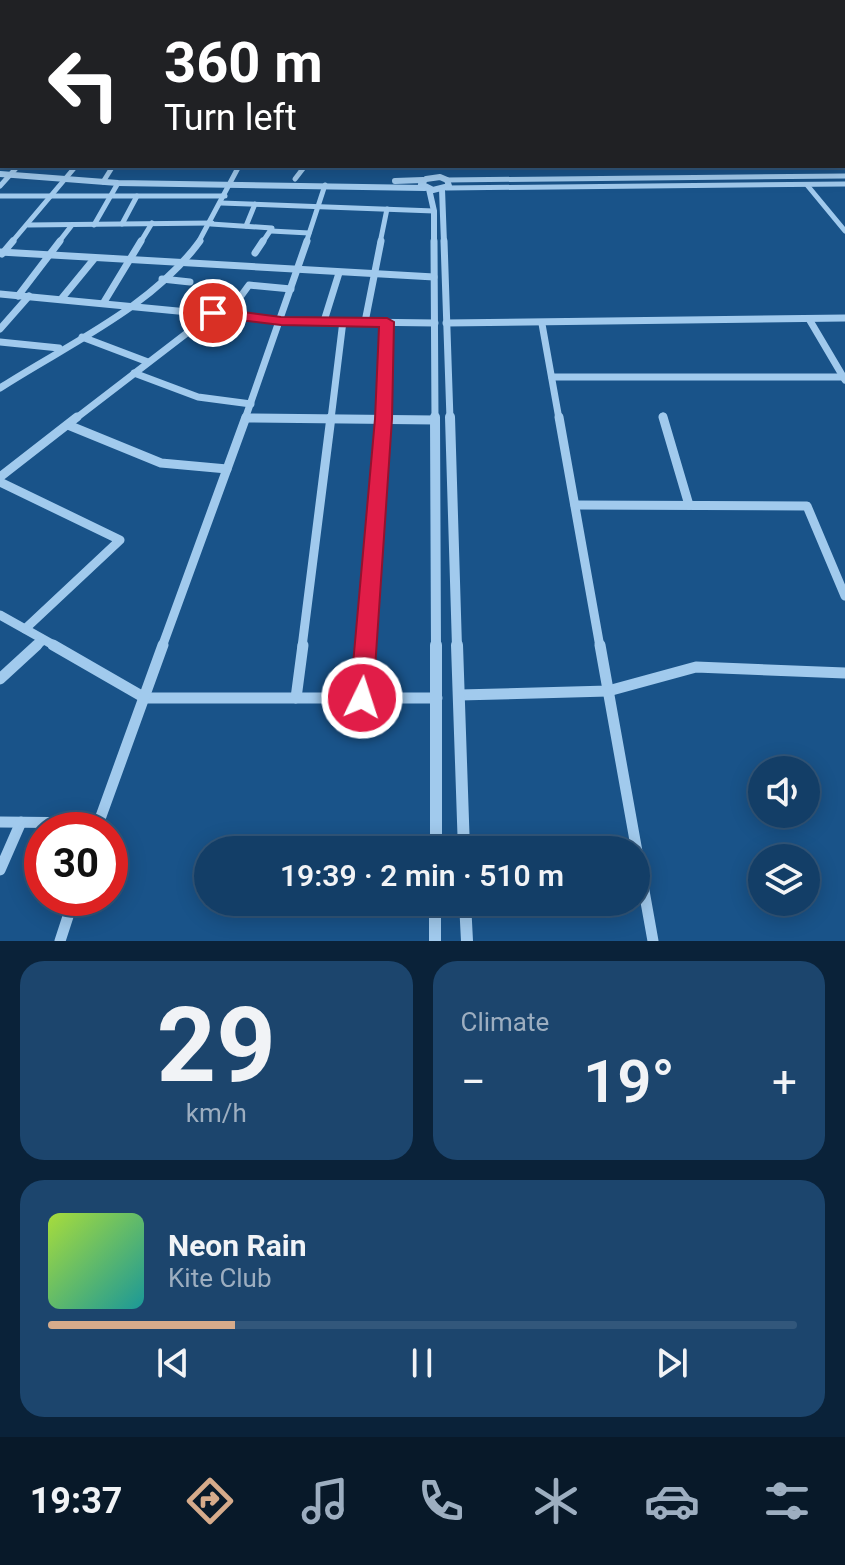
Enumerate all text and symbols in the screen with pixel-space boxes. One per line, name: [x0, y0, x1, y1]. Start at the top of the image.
text: 360 m: [164, 30, 323, 96]
icon: left: [32, 32, 136, 136]
text: Turn left: [164, 97, 297, 139]
pin: [179, 279, 247, 347]
icon: arrive: [191, 291, 235, 335]
position arrow: [320, 656, 404, 740]
map controls: [748, 756, 820, 916]
button: sound: [748, 756, 820, 828]
speed limit sign: 30: [24, 812, 128, 916]
button: layers: [748, 844, 820, 916]
text: 19:39 · 2 min · 510 m: [280, 858, 564, 893]
text: 29: [157, 985, 276, 1106]
text: Climate: [461, 1007, 549, 1037]
text: 19°: [583, 1046, 675, 1117]
text: −: [461, 1056, 486, 1108]
text: +: [772, 1056, 797, 1108]
text: km/h: [186, 1098, 247, 1128]
text: Neon Rain: [168, 1228, 307, 1263]
text: Kite Club: [168, 1263, 272, 1293]
icon: previous: [151, 1341, 195, 1385]
icon: pause: [400, 1341, 444, 1385]
icon: next: [650, 1341, 694, 1385]
icon: directions: [182, 1473, 238, 1529]
icon: music: [297, 1473, 353, 1529]
icon: phone: [413, 1473, 469, 1529]
icon: climate: [528, 1473, 584, 1529]
icon: car: [644, 1473, 700, 1529]
icon: filters: [759, 1473, 815, 1529]
text: 19:37: [30, 1480, 122, 1522]

